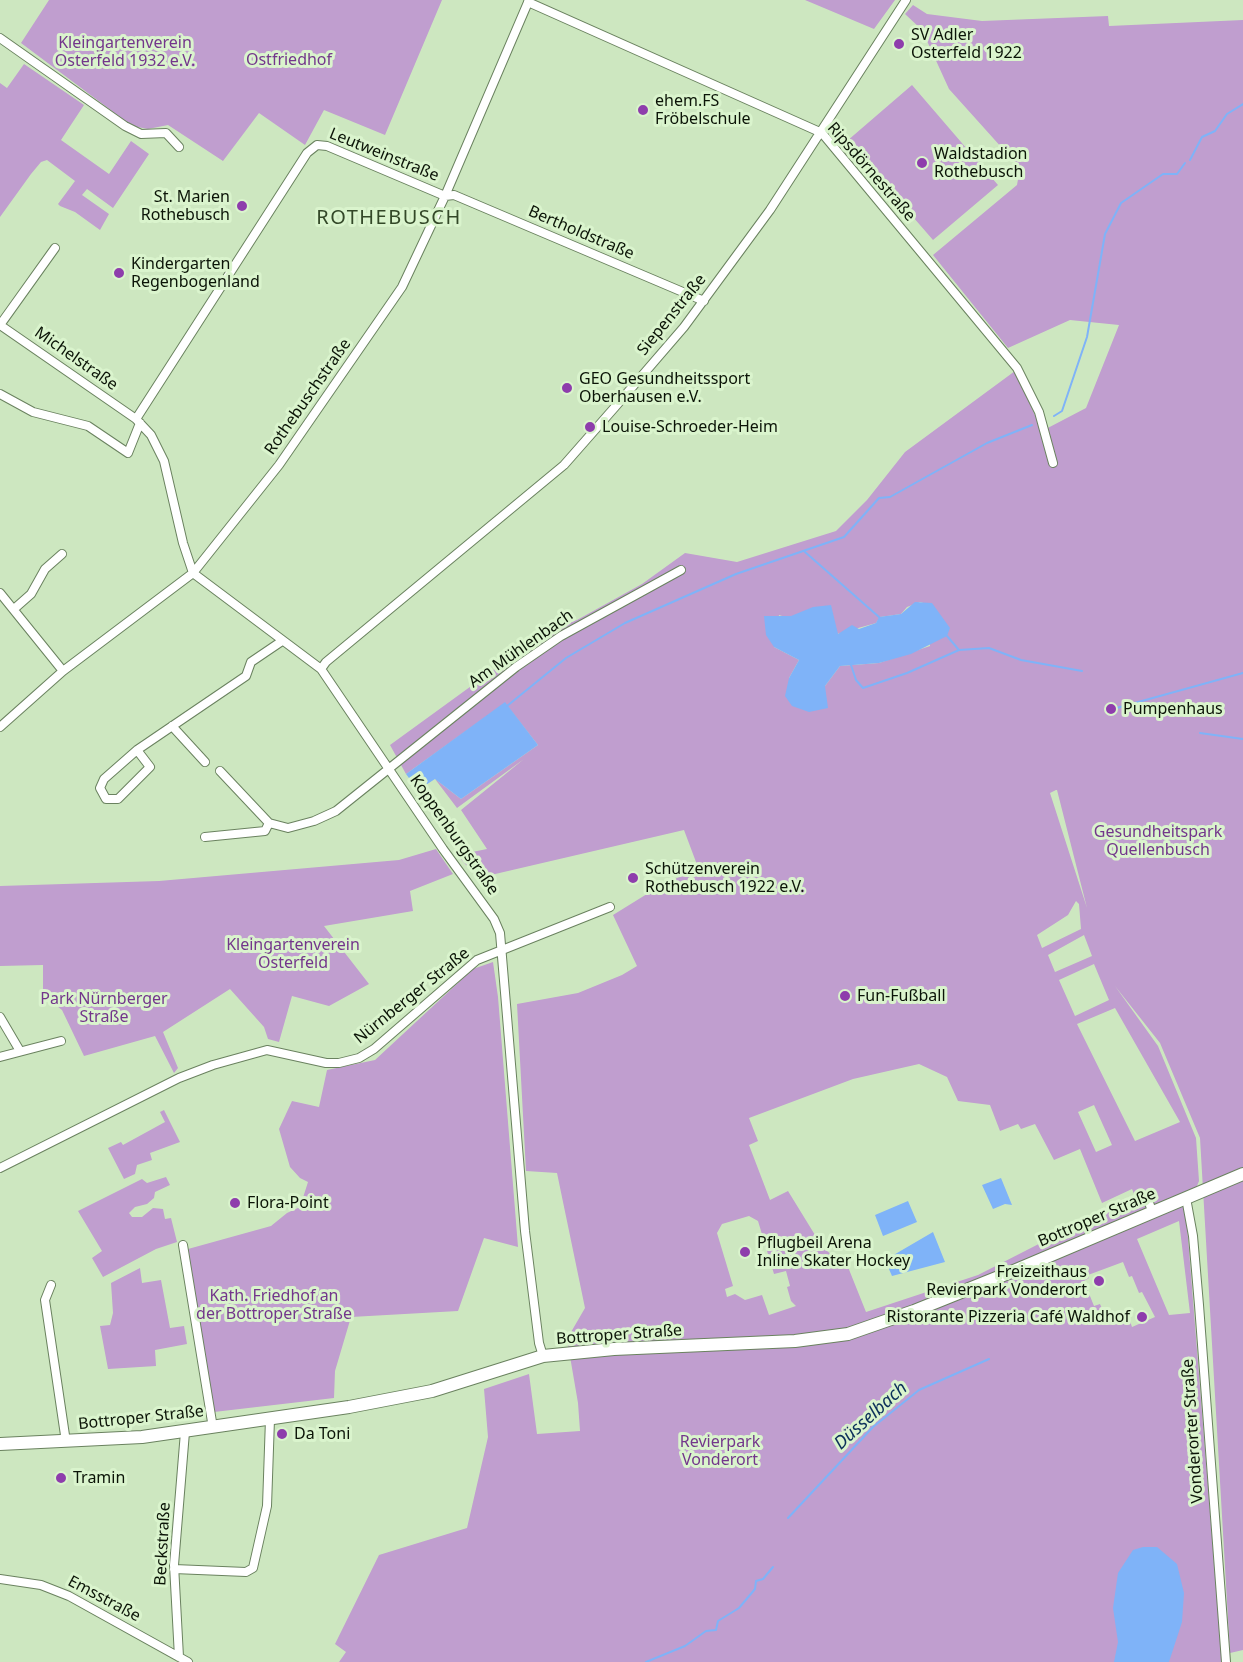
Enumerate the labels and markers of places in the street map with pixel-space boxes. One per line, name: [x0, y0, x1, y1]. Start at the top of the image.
place label: SV Adler Osterfeld 1922: [911, 25, 1022, 63]
marker: SV Adler Osterfeld 1922: [892, 37, 906, 51]
place label: ehem.FS Fröbelschule: [655, 91, 751, 129]
marker: ehem.FS Fröbelschule: [636, 103, 650, 117]
place label: Waldstadion Rothebusch: [934, 144, 1027, 182]
marker: Waldstadion Rothebusch: [915, 156, 929, 170]
place label: St. Marien Rothebusch: [141, 187, 230, 225]
marker: St. Marien Rothebusch: [235, 199, 249, 213]
place label: Kindergarten Regenbogenland: [131, 254, 260, 292]
marker: Kindergarten Regenbogenland: [112, 266, 126, 280]
place label: GEO Gesundheitssport Oberhausen e.V.: [579, 369, 750, 407]
marker: GEO Gesundheitssport Oberhausen e.V.: [560, 381, 574, 395]
place label: Louise-Schroeder-Heim: [602, 417, 778, 437]
marker: Louise-Schroeder-Heim: [583, 420, 597, 434]
place label: Pumpenhaus: [1123, 699, 1223, 719]
marker: Pumpenhaus: [1104, 702, 1118, 716]
place label: Schützenverein Rothebusch 1922 e.V.: [645, 859, 805, 897]
marker: Schützenverein Rothebusch 1922 e.V.: [626, 871, 640, 885]
place label: Fun-Fußball: [857, 986, 946, 1006]
marker: Fun-Fußball: [838, 989, 852, 1003]
place label: Flora-Point: [247, 1193, 329, 1213]
marker: Flora-Point: [228, 1196, 242, 1210]
place label: Pflugbeil Arena Inline Skater Hockey: [757, 1233, 910, 1271]
marker: Pflugbeil Arena Inline Skater Hockey: [738, 1245, 752, 1259]
place label: Freizeithaus Revierpark Vonderort: [926, 1262, 1087, 1300]
marker: Freizeithaus Revierpark Vonderort: [1092, 1274, 1106, 1288]
place label: Ristorante Pizzeria Café Waldhof: [887, 1307, 1130, 1327]
marker: Ristorante Pizzeria Café Waldhof: [1135, 1310, 1149, 1324]
place label: Da Toni: [294, 1424, 350, 1444]
marker: Da Toni: [275, 1427, 289, 1441]
place label: Tramin: [73, 1468, 125, 1488]
marker: Tramin: [54, 1471, 68, 1485]

